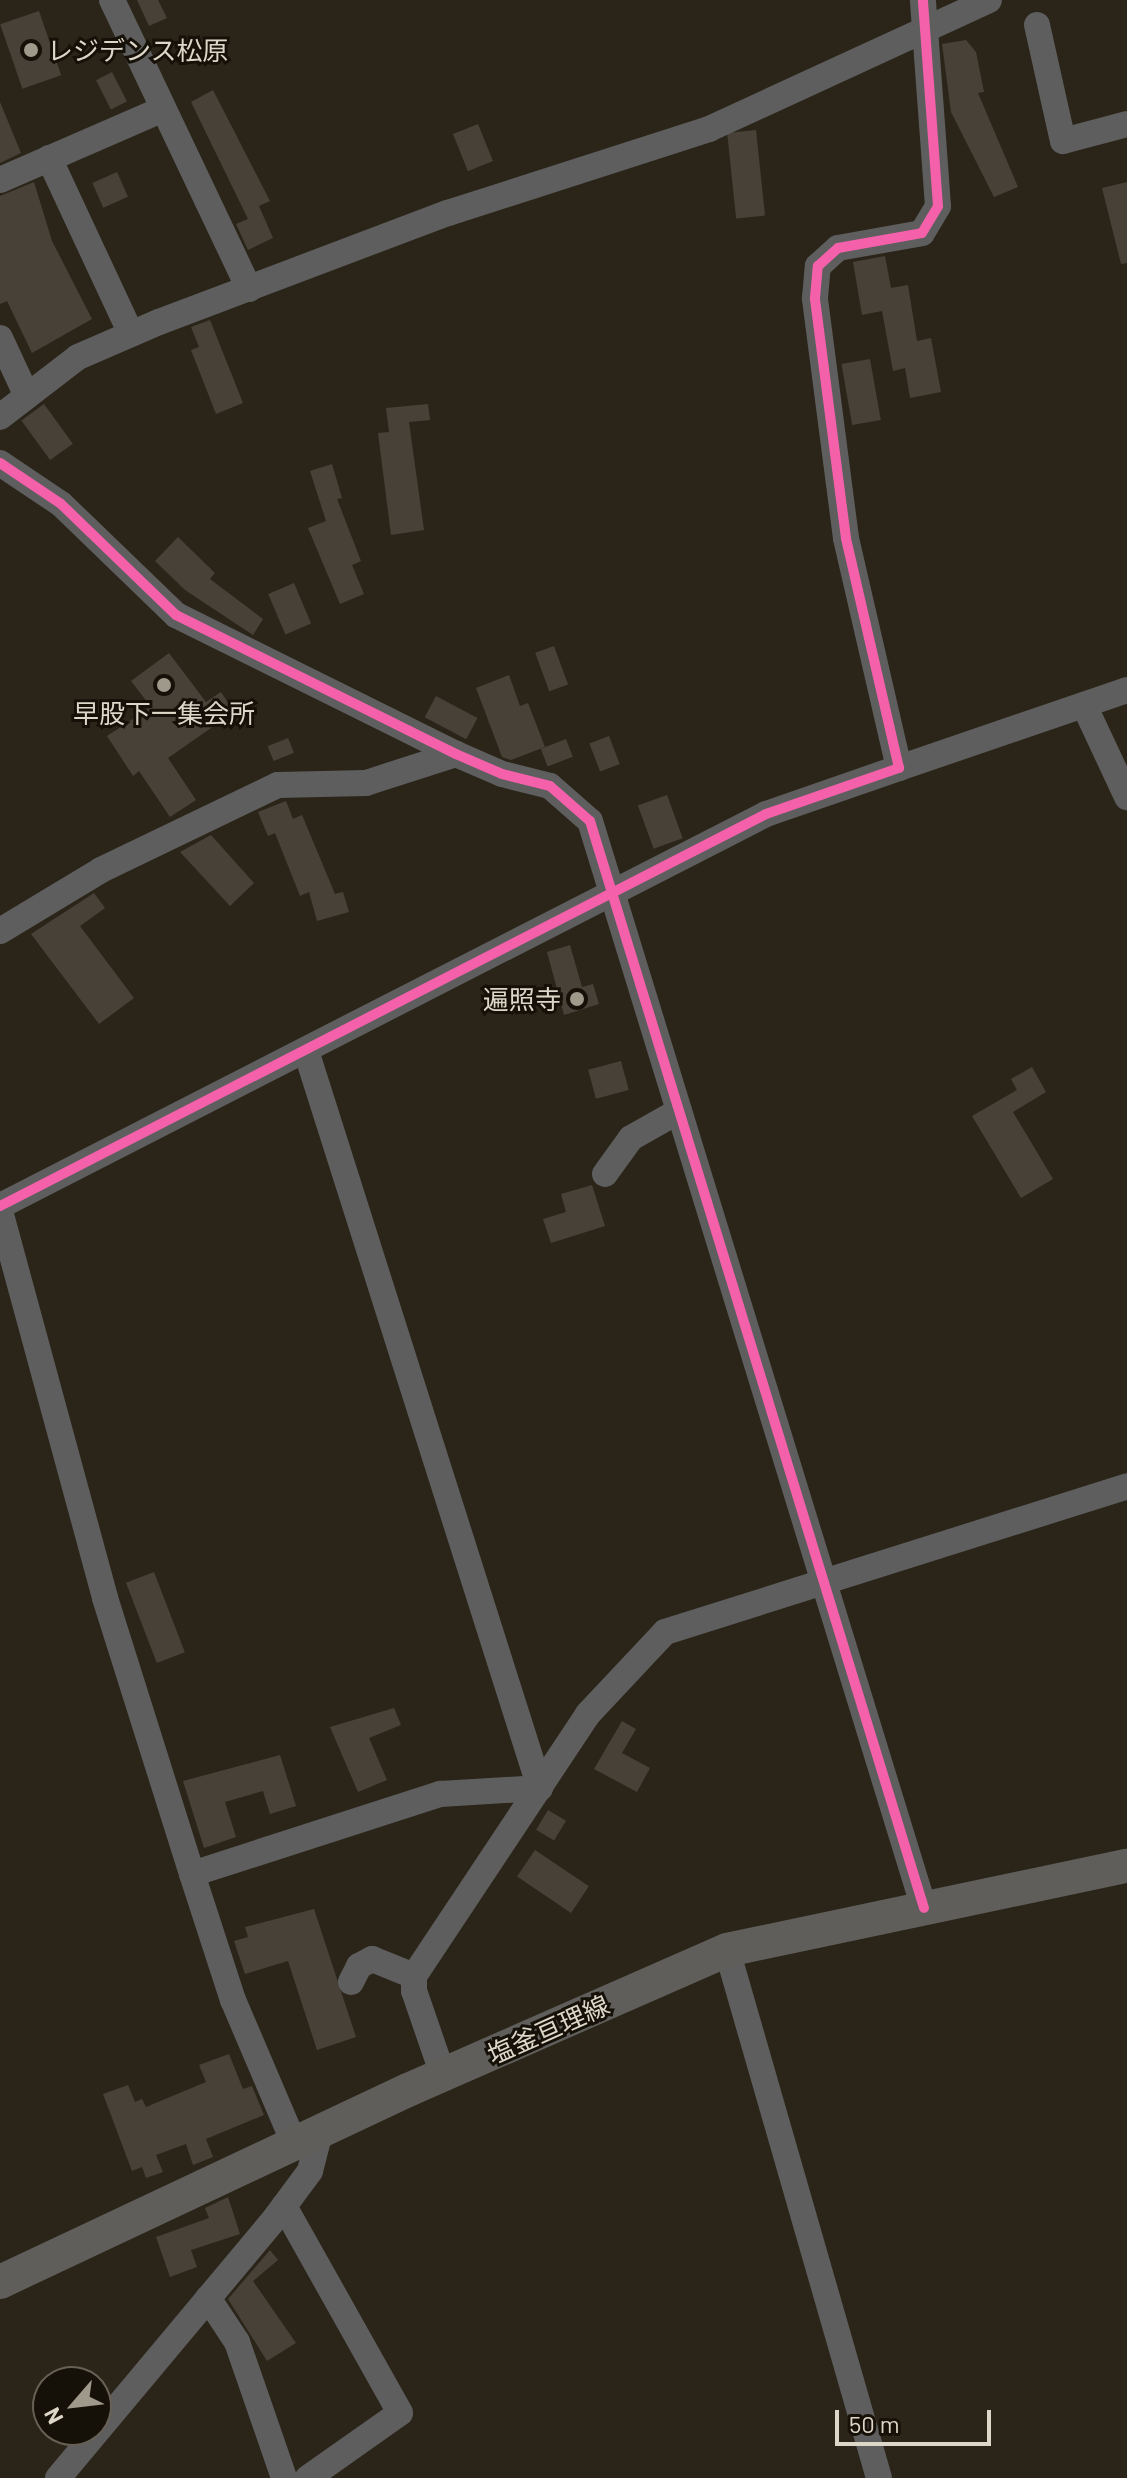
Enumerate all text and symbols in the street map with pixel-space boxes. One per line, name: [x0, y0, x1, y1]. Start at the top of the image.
place label: レジデンス松原: [47, 34, 229, 66]
marker: レジデンス松原: [22, 41, 40, 59]
marker: 早股下一集会所: [155, 676, 173, 694]
place label: 早股下一集会所: [73, 697, 255, 729]
place label: 遍照寺: [483, 983, 561, 1015]
marker: 遍照寺: [568, 990, 586, 1008]
street label: 塩釜亘理線: [482, 1988, 614, 2070]
north arrow: [32, 2366, 112, 2446]
scale bar: [839, 2394, 995, 2444]
text: N: [38, 2404, 67, 2429]
text: 50 m: [849, 2409, 900, 2438]

